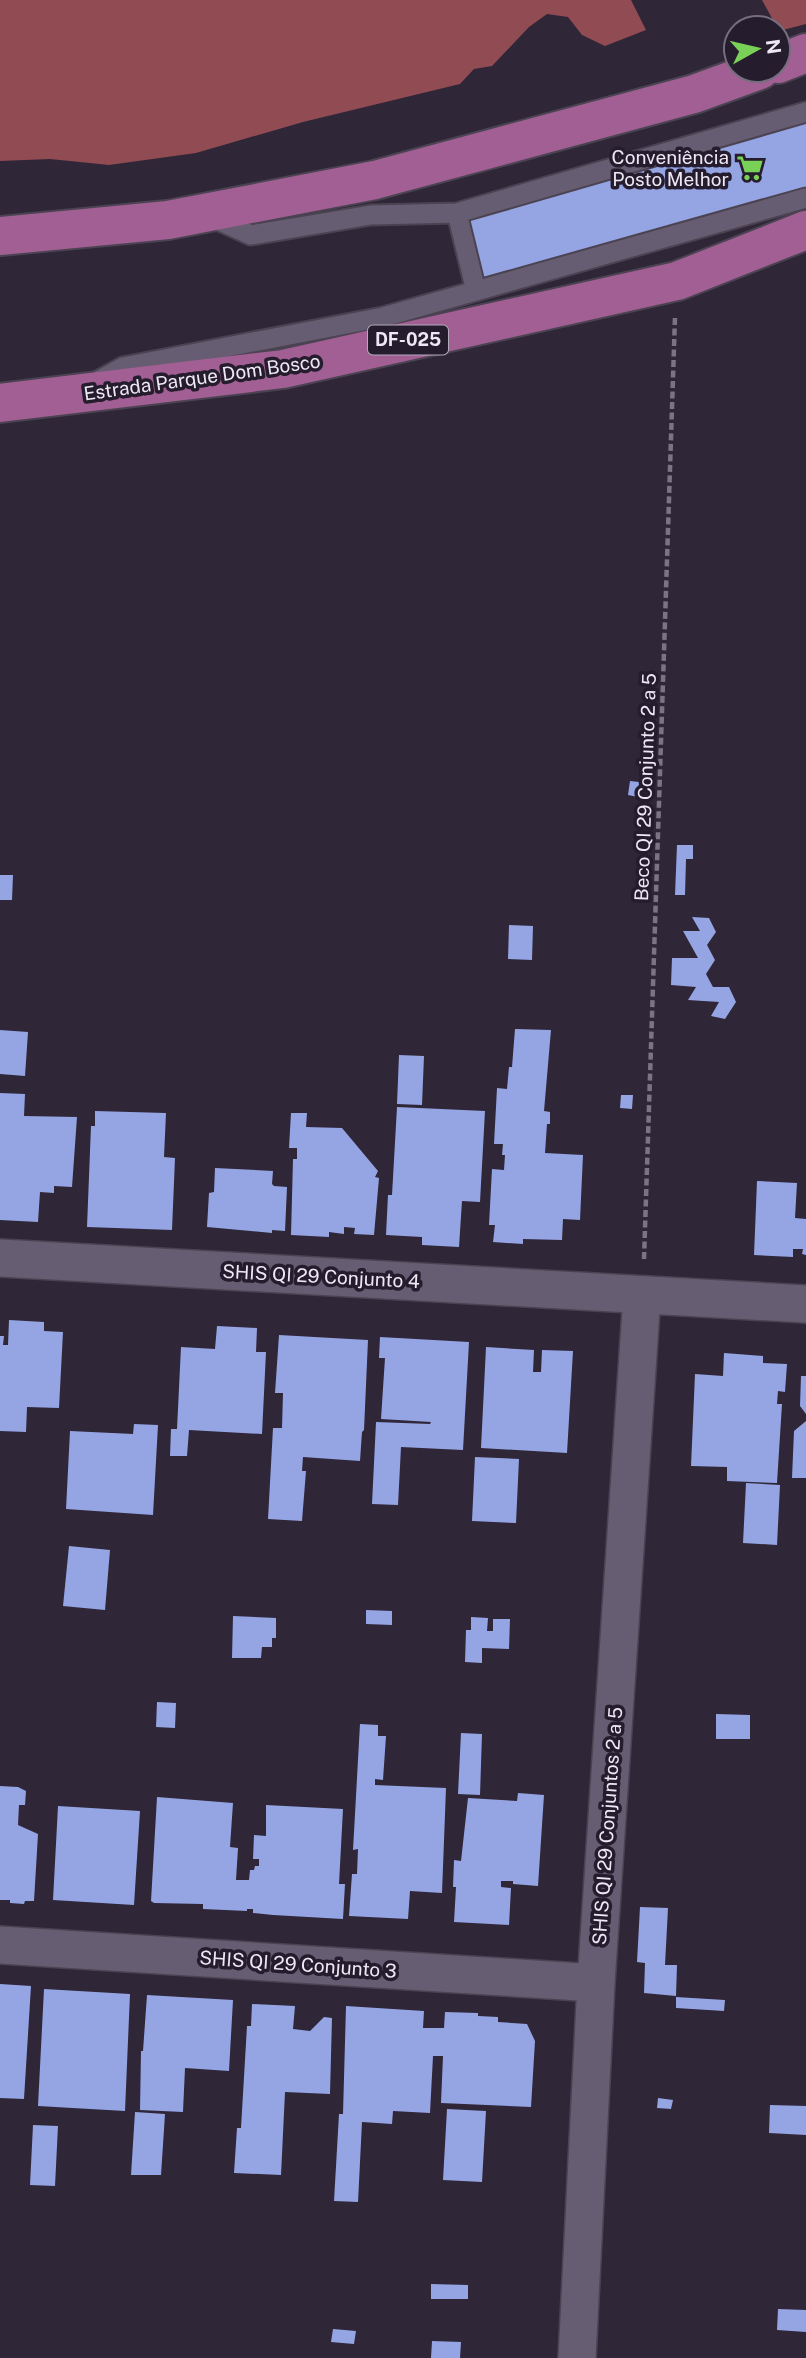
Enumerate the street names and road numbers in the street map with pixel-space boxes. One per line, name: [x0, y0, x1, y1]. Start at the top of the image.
road number: DF-025: [368, 326, 448, 354]
street label: Estrada Parque Dom Bosco: [82, 349, 322, 405]
street label: Beco QI 29 Conjunto 2 a 5: [630, 673, 660, 901]
street label: SHIS QI 29 Conjunto 4: [222, 1260, 420, 1292]
street label: SHIS QI 29 Conjuntos 2 a 5: [588, 1706, 626, 1946]
street label: SHIS QI 29 Conjunto 3: [199, 1946, 397, 1982]

